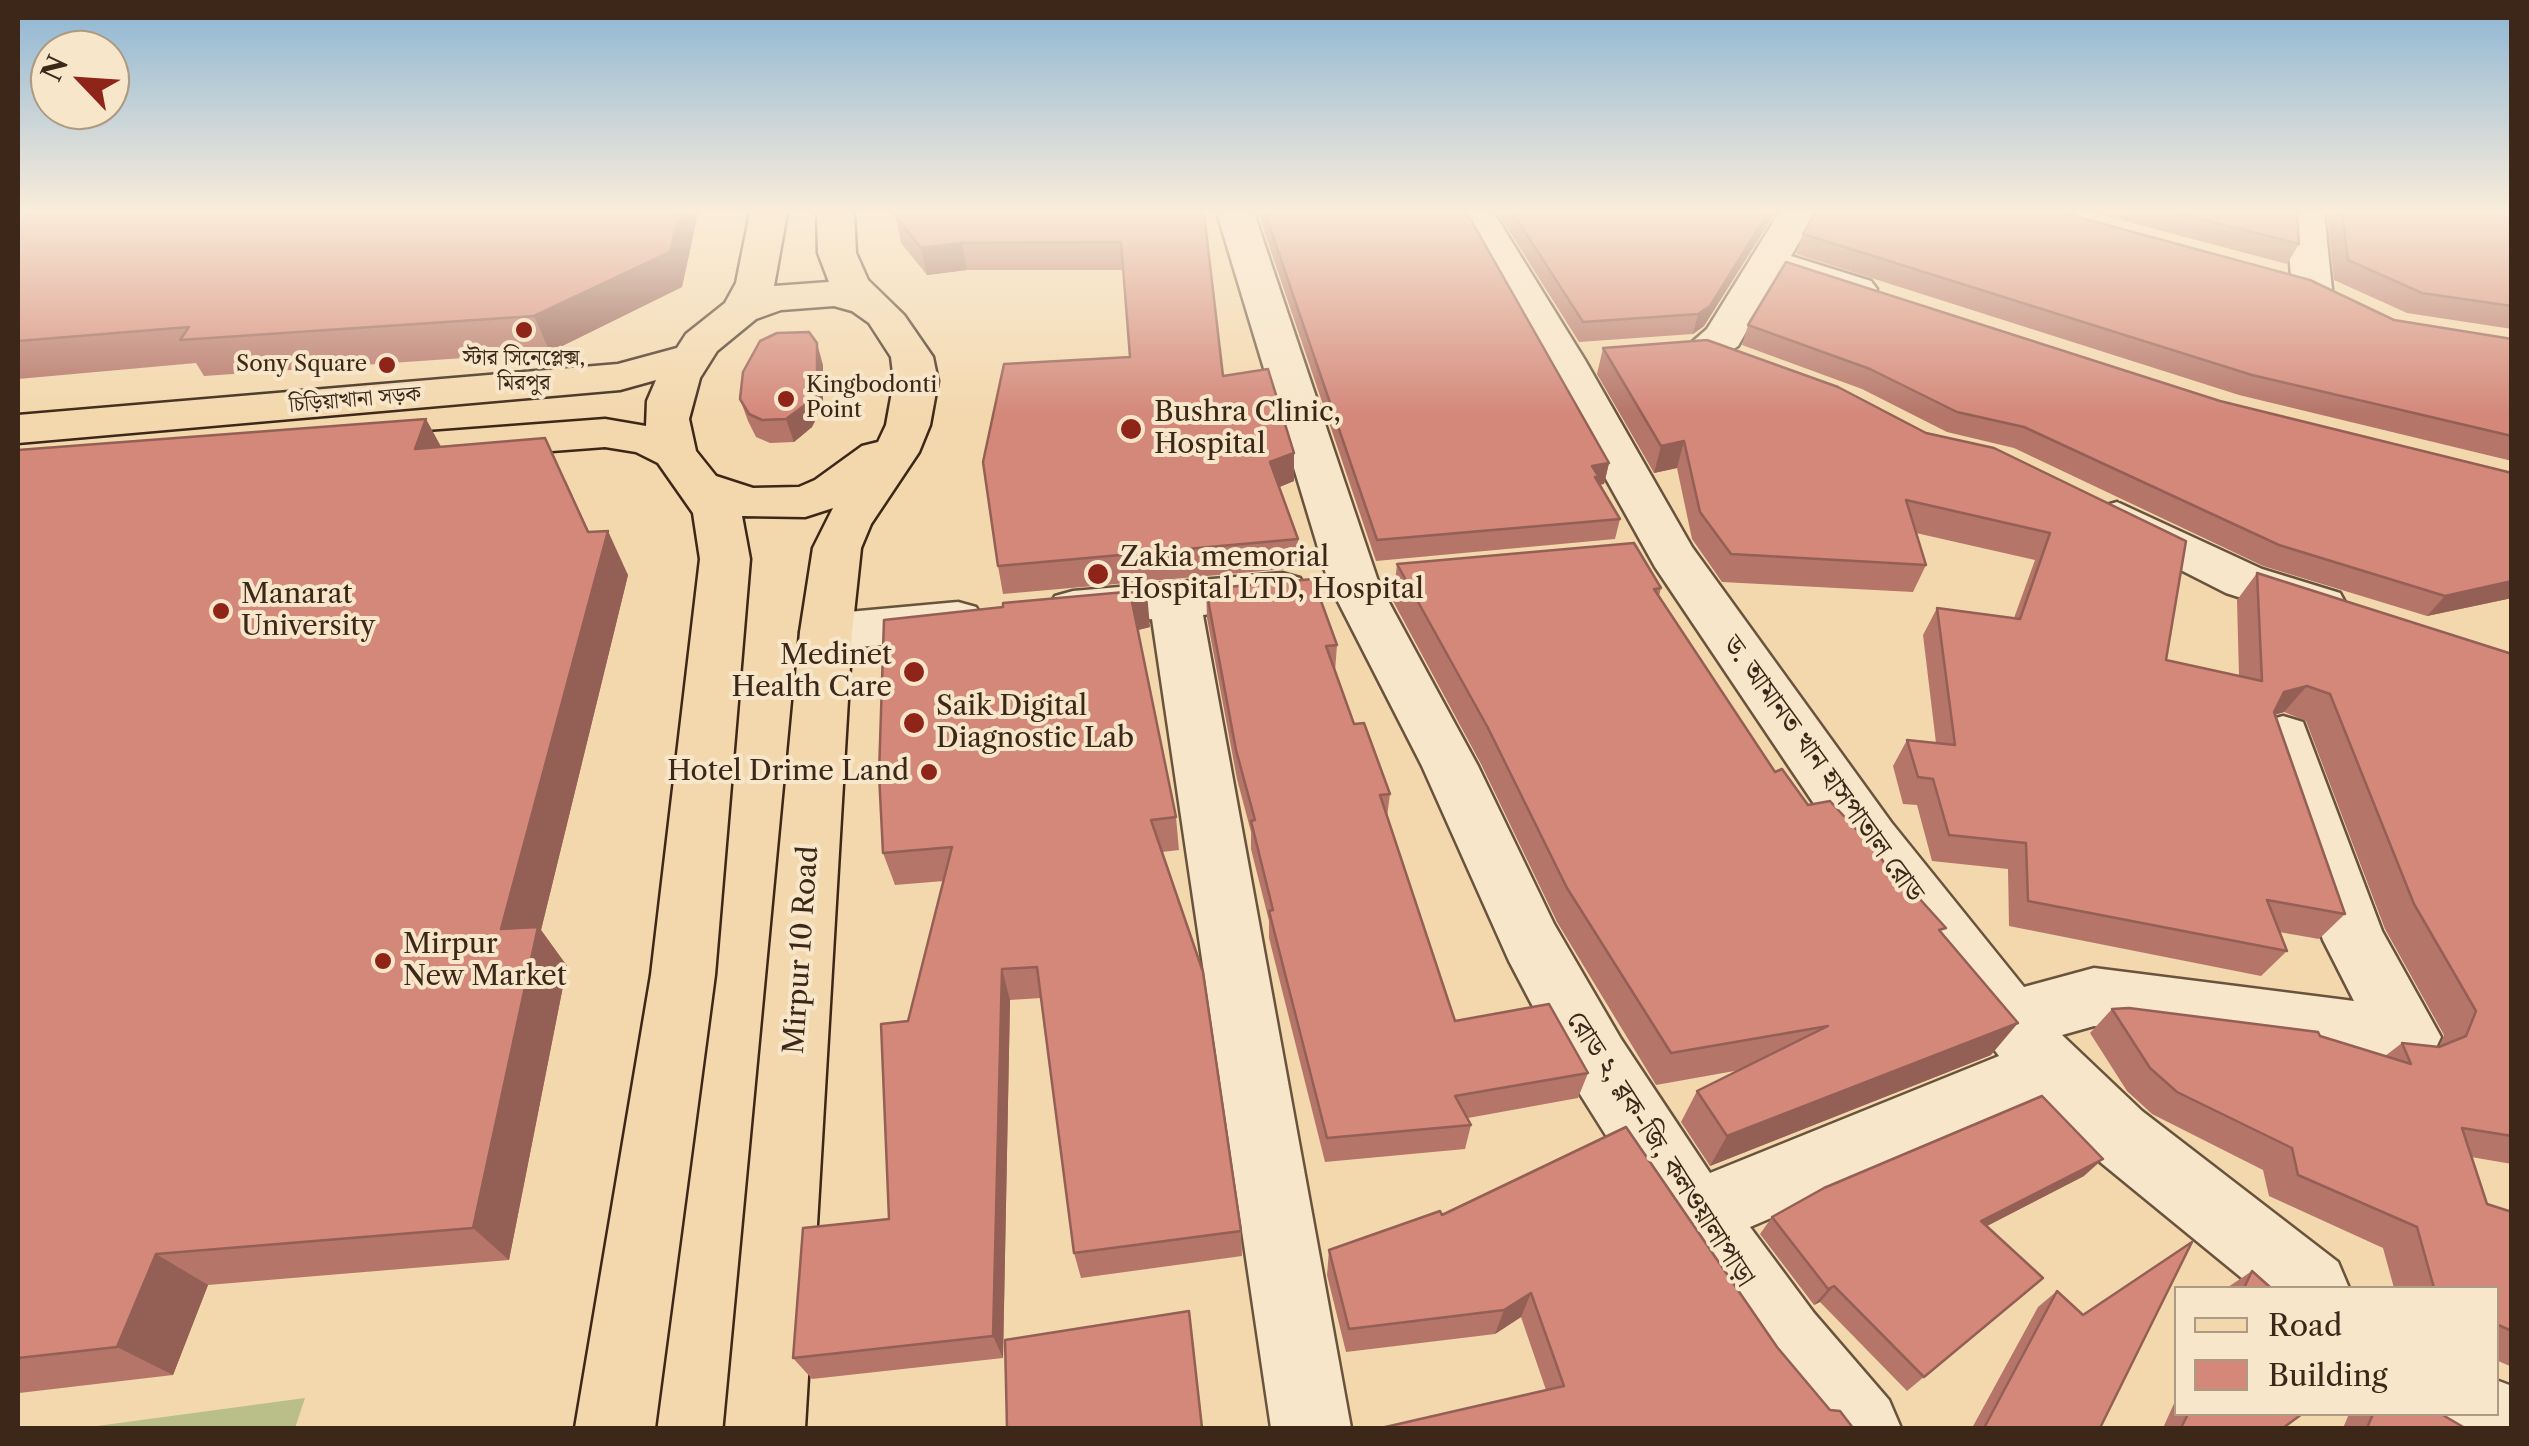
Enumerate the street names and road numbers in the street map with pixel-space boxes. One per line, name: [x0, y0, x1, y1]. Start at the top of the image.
street label: চিড়িয়াখানা সড়ক: [288, 381, 422, 419]
street label: ড. আমানত খান হাসপাতাল রোড: [1715, 629, 1931, 909]
street label: Mirpur 10 Road: [778, 845, 826, 1055]
street label: রোড ২, ব্লক-জি, কলওয়ালাপাড়া: [1558, 1005, 1762, 1293]

